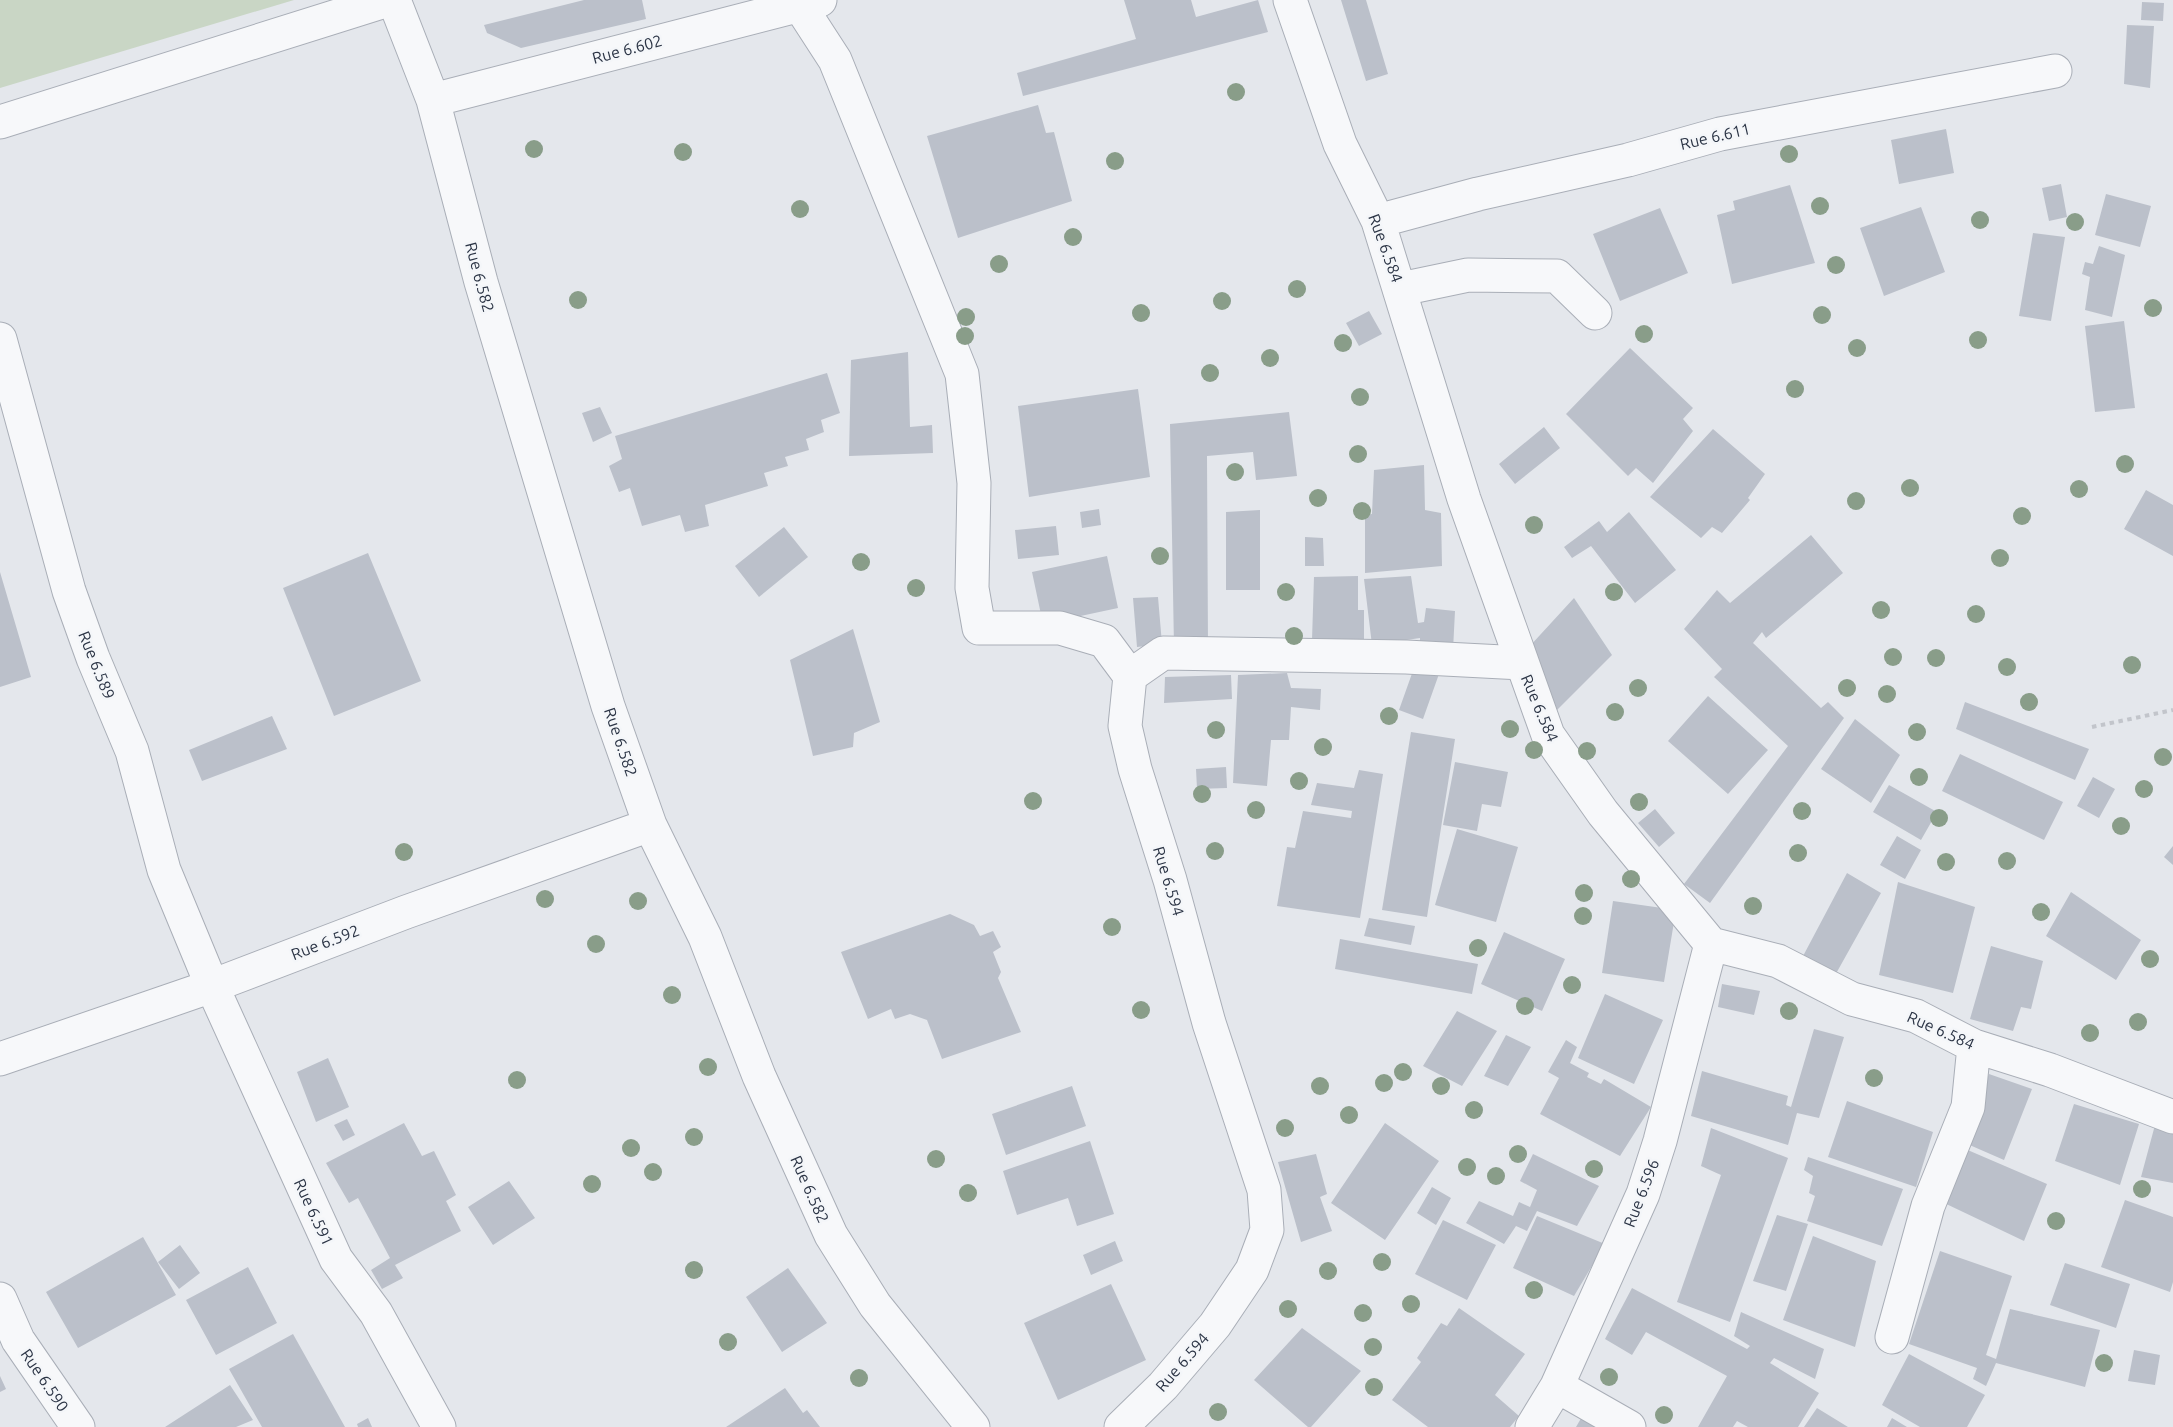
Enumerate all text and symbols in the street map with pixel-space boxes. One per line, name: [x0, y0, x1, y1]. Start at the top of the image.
street label: Rue 6.602: [590, 31, 664, 67]
street label: Rue 6.611: [1678, 119, 1752, 153]
street label: Rue 6.584: [1365, 211, 1407, 285]
street label: Rue 6.582: [462, 240, 498, 314]
street label: Rue 6.589: [75, 628, 119, 702]
street label: Rue 6.584: [1518, 672, 1562, 744]
street label: Rue 6.582: [601, 705, 641, 779]
street label: Rue 6.594: [1150, 844, 1188, 918]
street label: Rue 6.592: [288, 921, 362, 963]
street label: Rue 6.584: [1905, 1007, 1977, 1053]
street label: Rue 6.582: [787, 1153, 833, 1225]
street label: Rue 6.596: [1620, 1156, 1662, 1230]
street label: Rue 6.591: [291, 1176, 337, 1248]
street label: Rue 6.594: [1152, 1329, 1212, 1395]
street label: Rue 6.590: [18, 1345, 72, 1415]

